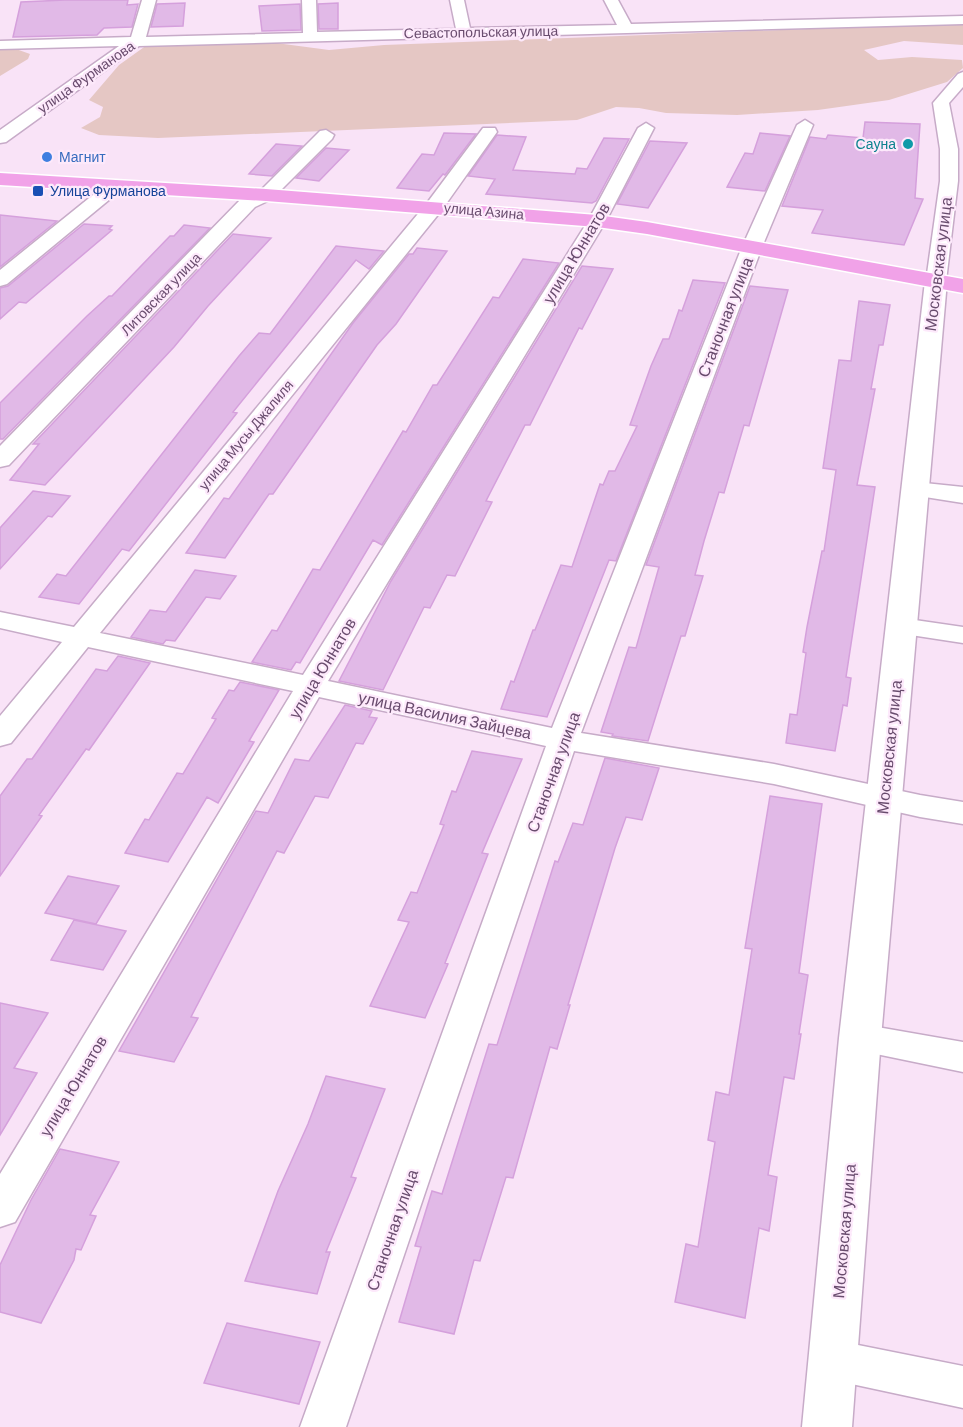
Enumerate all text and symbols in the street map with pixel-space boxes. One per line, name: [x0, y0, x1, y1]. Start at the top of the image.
street label: Севастопольская улица: [404, 22, 559, 41]
street label: улица Фурманова: [34, 37, 138, 116]
place label: Сауна: [856, 135, 896, 152]
marker: Сауна: [901, 137, 915, 151]
place label: Магнит: [59, 148, 106, 165]
marker: Магнит: [40, 150, 54, 164]
place label: Улица Фурманова: [50, 182, 166, 199]
marker: Улица Фурманова: [31, 184, 45, 198]
street label: Московская улица: [920, 196, 955, 332]
street label: улица Азина: [443, 199, 525, 222]
street label: улица Юннатов: [538, 199, 613, 307]
street label: Литовская улица: [117, 249, 205, 339]
street label: Станочная улица: [693, 254, 756, 379]
street label: улица Мусы Джалиля: [195, 376, 297, 493]
street label: улица Юннатов: [284, 614, 359, 722]
street label: Московская улица: [872, 679, 905, 815]
street label: улица Василия Зайцева: [357, 687, 533, 742]
street label: Станочная улица: [522, 709, 583, 835]
street label: улица Юннатов: [35, 1032, 110, 1140]
street label: Московская улица: [828, 1163, 859, 1299]
street label: Станочная улица: [362, 1167, 421, 1293]

